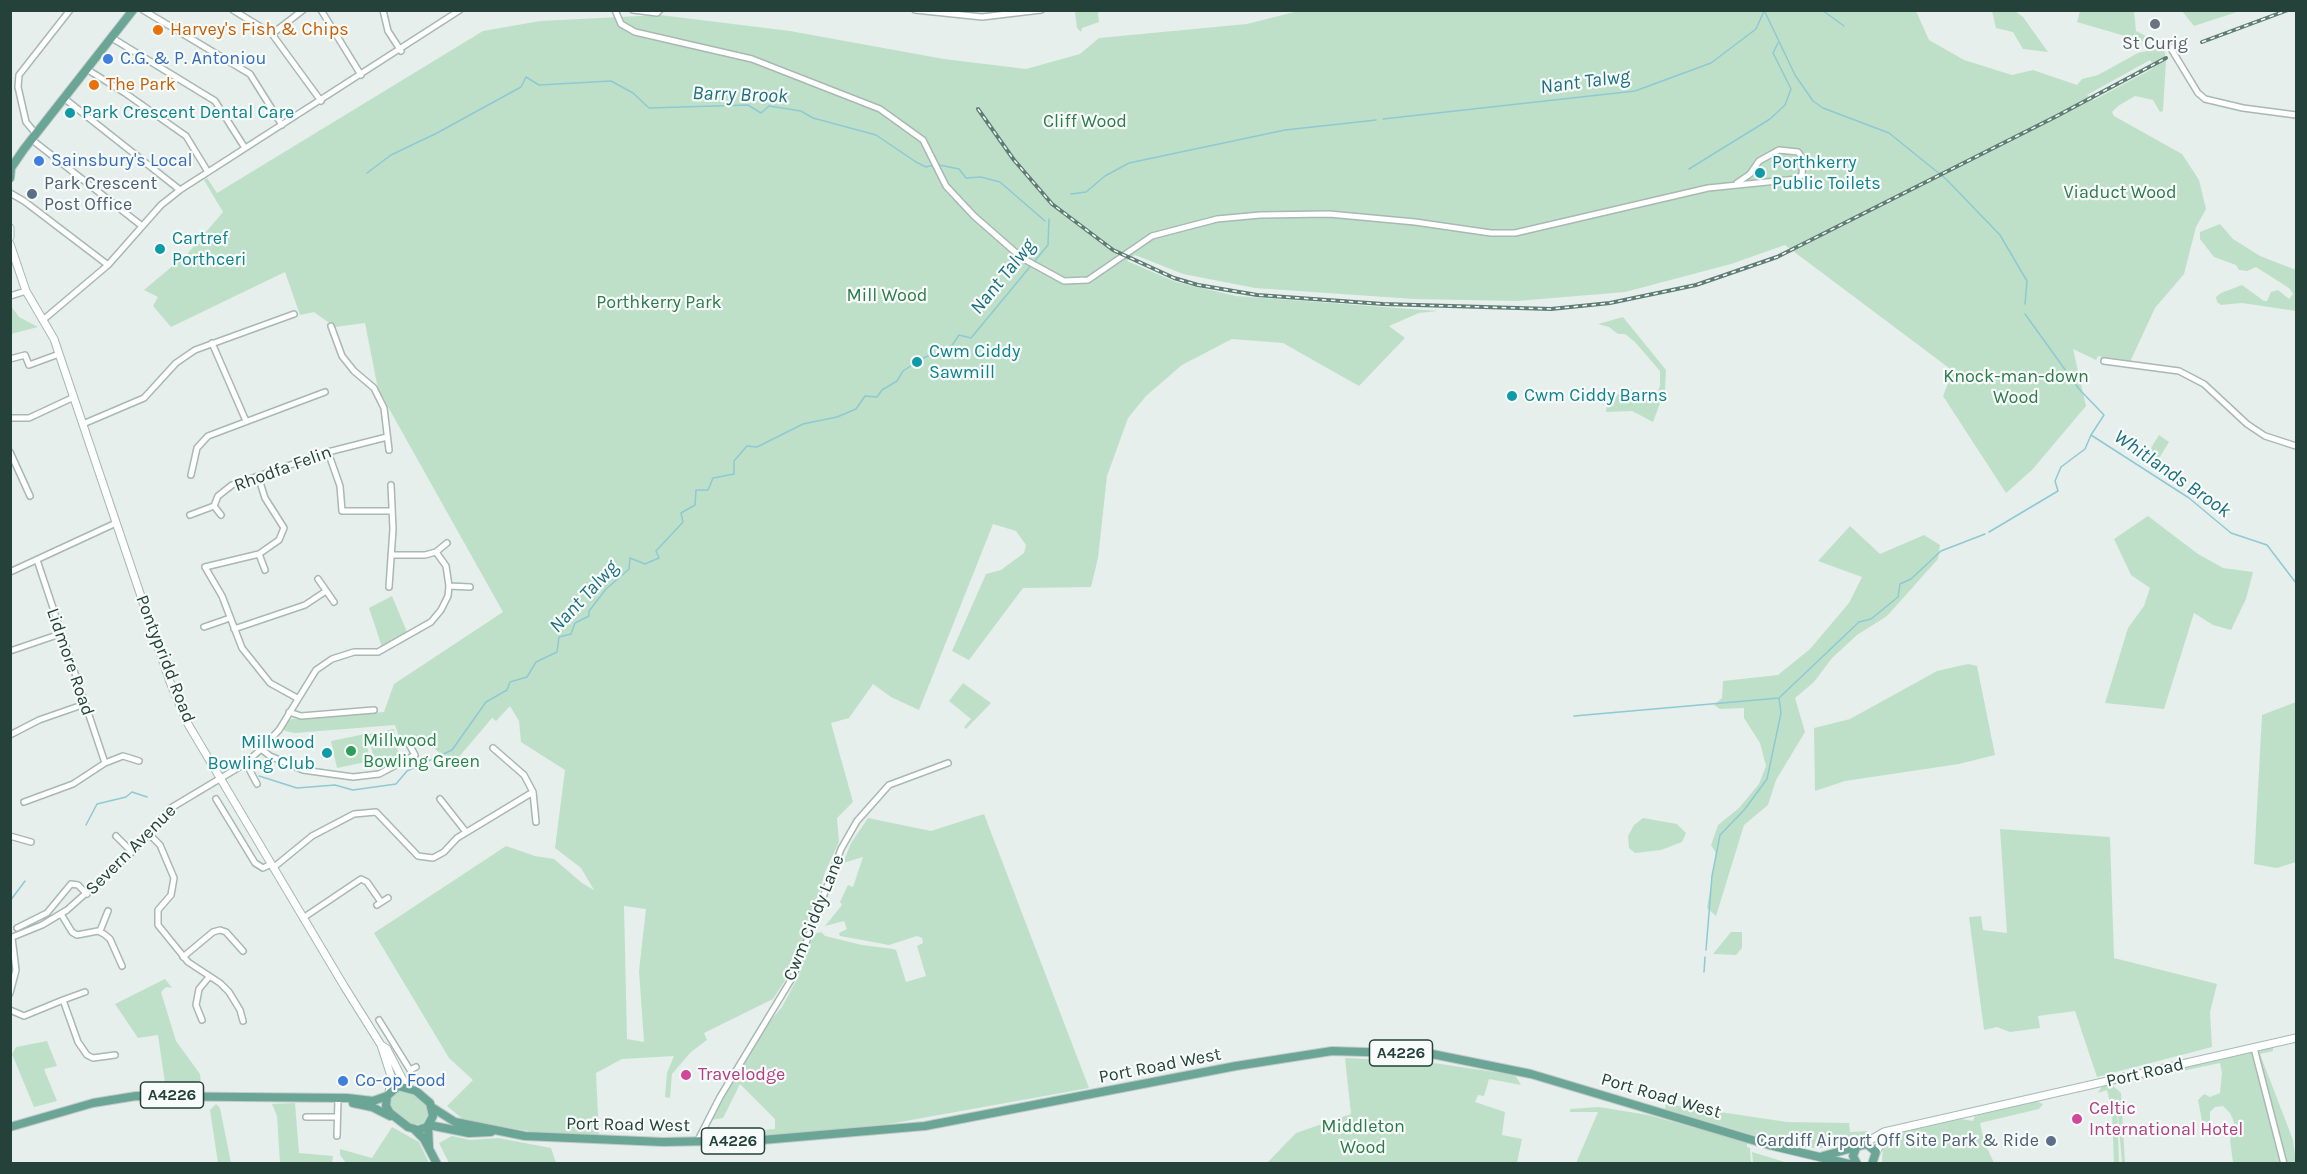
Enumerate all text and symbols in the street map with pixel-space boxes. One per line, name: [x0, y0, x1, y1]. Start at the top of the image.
marker: St Curig: [2148, 17, 2162, 31]
place label: Harvey's Fish & Chips: [170, 19, 349, 41]
marker: Harvey's Fish & Chips: [151, 23, 165, 37]
place label: St Curig: [2122, 33, 2188, 55]
place label: C.G. & P. Antoniou: [120, 48, 266, 70]
marker: C.G. & P. Antoniou: [101, 52, 115, 66]
water label: Nant Talwg: [1539, 65, 1631, 99]
place label: The Park: [106, 74, 176, 96]
marker: The Park: [87, 78, 101, 92]
water label: Barry Brook: [692, 81, 788, 109]
place label: Park Crescent Dental Care: [82, 102, 294, 124]
marker: Park Crescent Dental Care: [63, 106, 77, 120]
park label: Cliff Wood: [1043, 111, 1127, 133]
place label: Sainsbury's Local: [51, 150, 193, 172]
place label: Porthkerry Public Toilets: [1772, 152, 1881, 195]
marker: Sainsbury's Local: [32, 154, 46, 168]
marker: Porthkerry Public Toilets: [1753, 166, 1767, 180]
place label: Park Crescent Post Office: [44, 173, 157, 216]
park label: Viaduct Wood: [2063, 182, 2177, 204]
marker: Park Crescent Post Office: [25, 187, 39, 201]
place label: Cartref Porthceri: [172, 228, 246, 270]
water label: Nant Talwg: [965, 234, 1041, 320]
marker: Cartref Porthceri: [153, 242, 167, 256]
park label: Mill Wood: [847, 285, 927, 307]
park label: Porthkerry Park: [596, 292, 722, 314]
place label: Cwm Ciddy Sawmill: [929, 341, 1020, 384]
marker: Cwm Ciddy Sawmill: [910, 355, 924, 369]
park label: Knock-man-down Wood: [1943, 366, 2089, 409]
place label: Cwm Ciddy Barns: [1524, 385, 1667, 407]
marker: Cwm Ciddy Barns: [1505, 389, 1519, 403]
water label: Whitlands Brook: [2109, 425, 2235, 523]
street label: Rhodfa Felin: [231, 441, 335, 497]
water label: Nant Talwg: [545, 556, 623, 638]
street label: Pontypridd Road: [131, 592, 199, 726]
street label: Lidmore Road: [41, 605, 99, 719]
place label: Millwood Bowling Green: [363, 730, 480, 772]
place label: Millwood Bowling Club: [208, 732, 315, 774]
marker: Millwood Bowling Green: [344, 744, 358, 758]
marker: Millwood Bowling Club: [320, 746, 334, 760]
street label: Severn Avenue: [81, 800, 181, 900]
street label: Cwm Ciddy Lane: [779, 852, 849, 984]
road number: A4226: [1370, 1040, 1432, 1066]
street label: Port Road West: [1097, 1044, 1223, 1088]
street label: Port Road: [2104, 1054, 2186, 1092]
place label: Travelodge: [698, 1064, 785, 1086]
marker: Travelodge: [679, 1068, 693, 1082]
street label: Port Road West: [1598, 1069, 1724, 1123]
place label: Co-op Food: [355, 1070, 446, 1092]
marker: Co-op Food: [336, 1074, 350, 1088]
road number: A4226: [140, 1082, 204, 1108]
place label: Celtic International Hotel: [2089, 1098, 2243, 1140]
marker: Celtic International Hotel: [2070, 1112, 2084, 1126]
street label: Port Road West: [566, 1113, 690, 1137]
park label: Middleton Wood: [1321, 1116, 1405, 1158]
road number: A4226: [702, 1128, 764, 1154]
place label: Cardiff Airport Off Site Park & Ride: [1756, 1130, 2039, 1152]
marker: Cardiff Airport Off Site Park & Ride: [2044, 1134, 2058, 1148]

